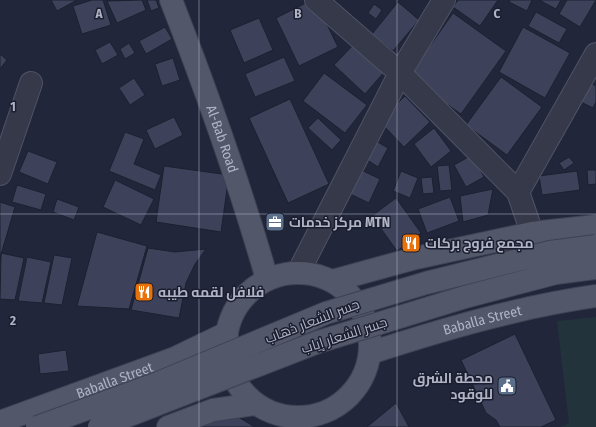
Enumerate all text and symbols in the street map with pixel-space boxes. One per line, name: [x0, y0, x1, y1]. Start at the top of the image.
text: A: [94, 6, 103, 21]
text: B: [294, 6, 302, 21]
text: C: [494, 6, 501, 21]
text: 1: [10, 99, 16, 114]
street label: Al-Bab Road: [202, 103, 241, 175]
office icon: مركز خدمات MTN: [264, 211, 286, 233]
place label: مركز خدمات MTN: [289, 214, 390, 231]
restaurant icon: مجمع فروج بركات: [400, 232, 422, 254]
place label: مجمع فروج بركات: [425, 235, 534, 253]
restaurant icon: فلافل لقمه طيبه: [133, 281, 155, 303]
place label: فلافل لقمه طيبه: [158, 284, 264, 301]
street label: جسر الشعار ذهاب: [263, 296, 362, 347]
street label: Baballa Street: [441, 302, 524, 339]
text: 2: [9, 313, 16, 328]
street label: جسر الشعار إياب: [299, 314, 389, 357]
street label: Baballa Street: [74, 359, 156, 402]
place label: محطة الشرق للوقود: [413, 370, 493, 403]
public building icon: محطة الشرق للوقود: [496, 375, 518, 397]

